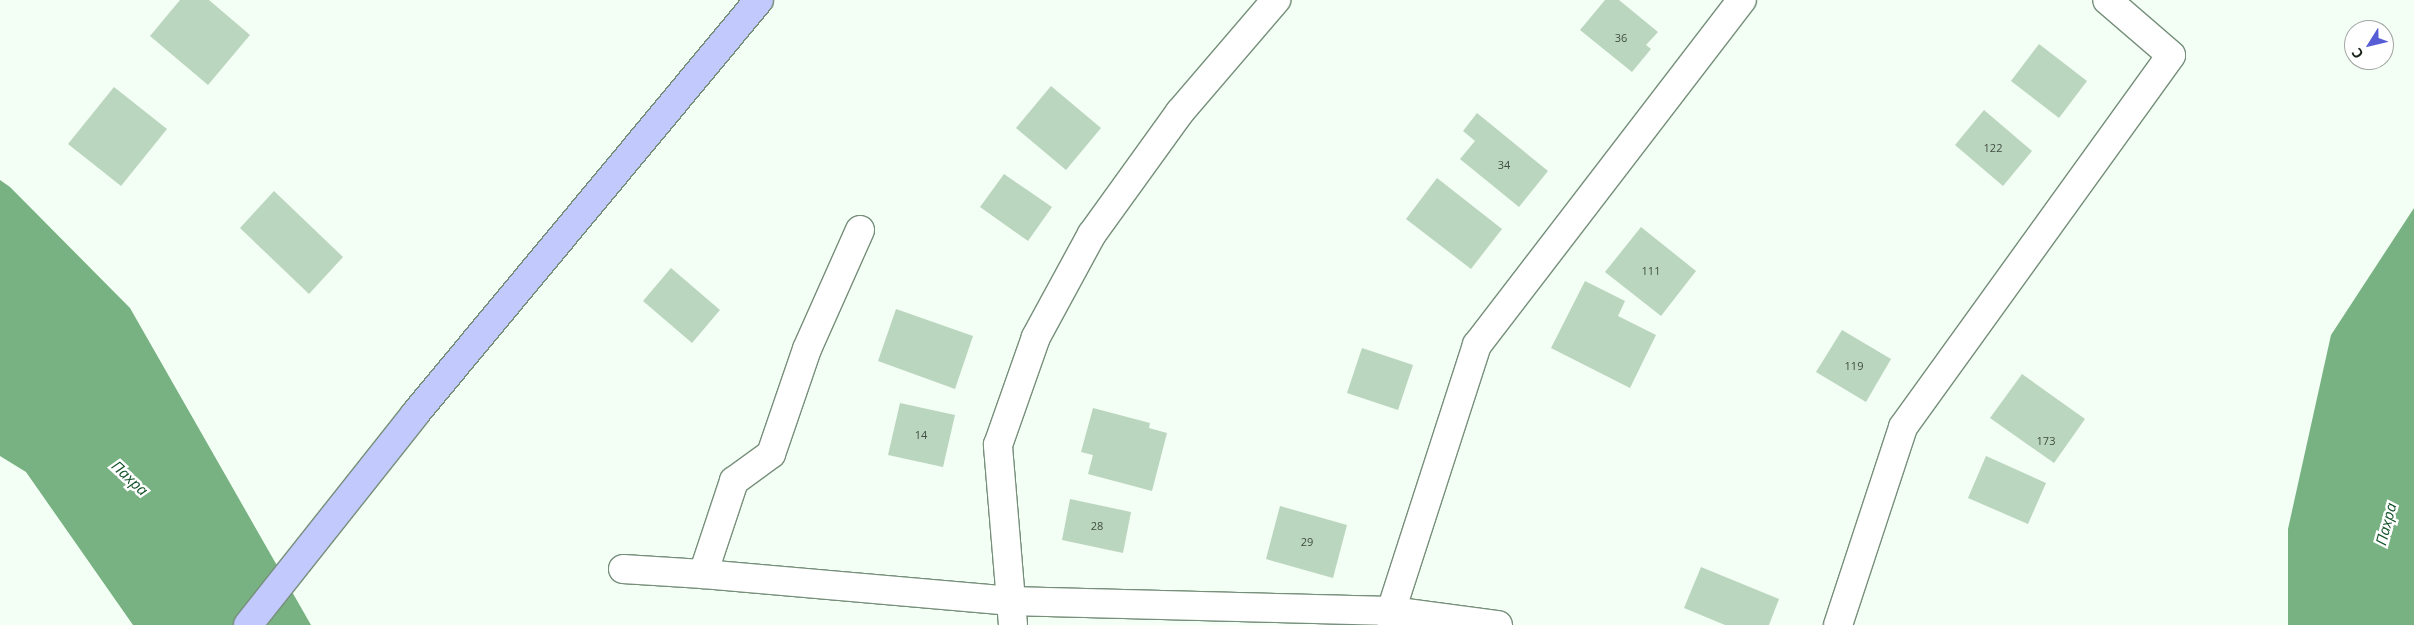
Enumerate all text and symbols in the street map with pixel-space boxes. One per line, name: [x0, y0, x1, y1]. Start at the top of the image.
north arrow: [2344, 20, 2394, 70]
house number: 36: [1615, 31, 1627, 45]
text: С: [2347, 44, 2368, 63]
house number: 122: [1984, 141, 2002, 155]
house number: 34: [1498, 158, 1510, 172]
house number: 111: [1642, 264, 1660, 278]
house number: 119: [1845, 359, 1863, 373]
house number: 14: [915, 428, 927, 442]
house number: 173: [2037, 434, 2055, 448]
water label: Пахра: [108, 457, 152, 499]
water label: Пахра: [2372, 501, 2400, 547]
house number: 28: [1091, 519, 1103, 533]
house number: 29: [1301, 535, 1313, 549]

